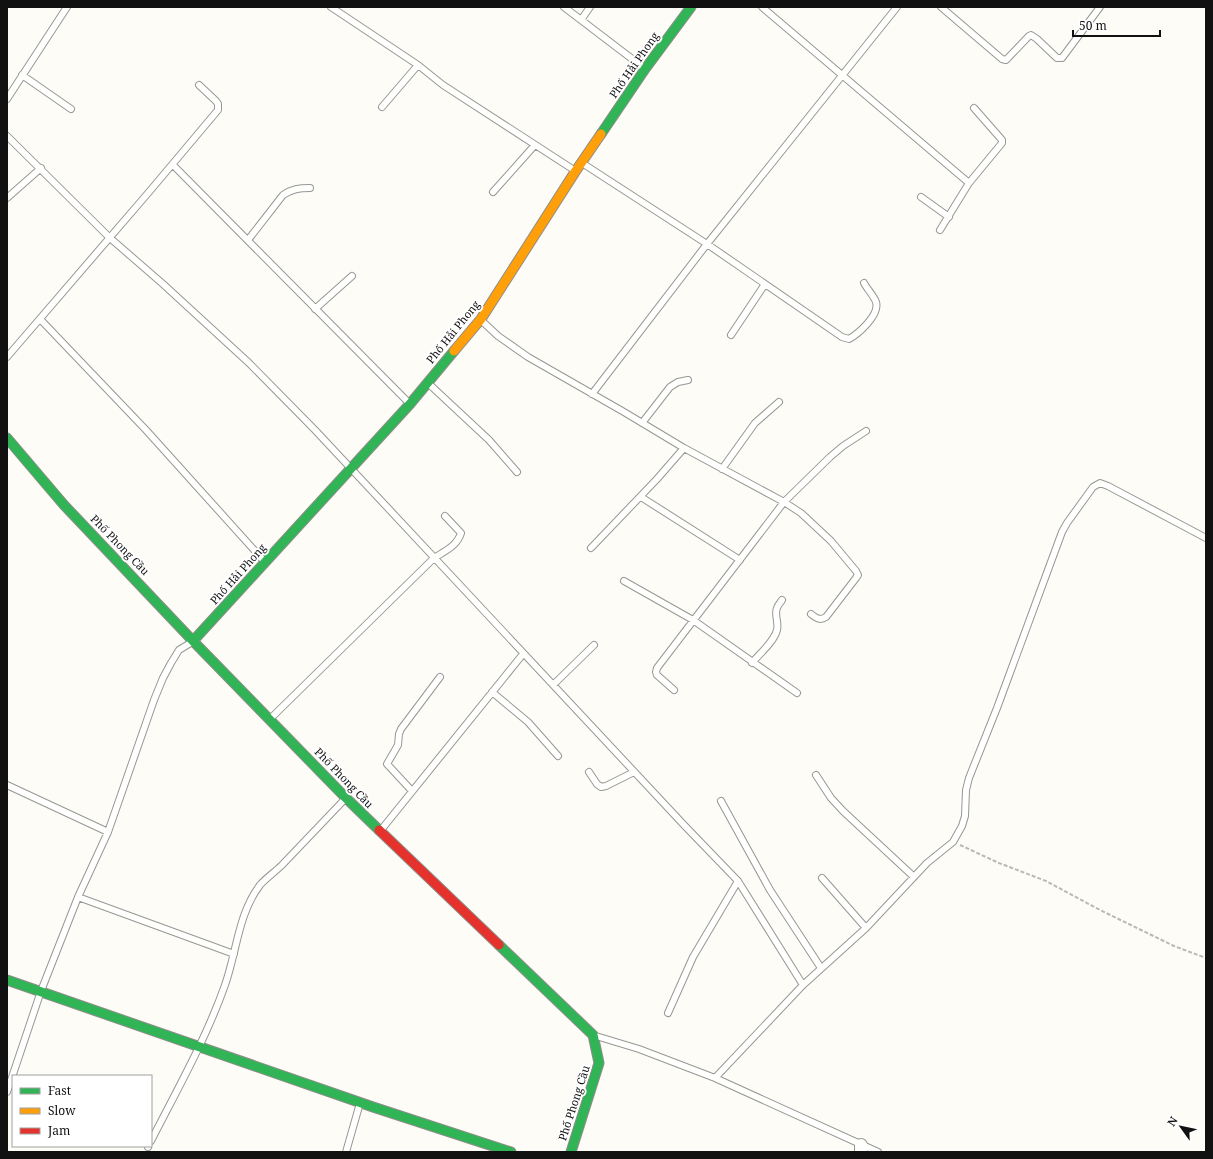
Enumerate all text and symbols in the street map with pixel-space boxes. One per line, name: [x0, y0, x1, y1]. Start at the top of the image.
scale bar: [1073, 12, 1160, 38]
text: 50 m: [1079, 17, 1107, 34]
street label: Phố Hải Phong: [605, 29, 662, 101]
street label: Phố Hải Phong: [423, 297, 483, 366]
street label: Phố Phong Cầu: [88, 511, 153, 578]
street label: Phố Hải Phong: [206, 540, 269, 607]
street label: Phố Phong Cầu: [312, 744, 377, 811]
street label: Phố Phong Cầu: [554, 1063, 593, 1143]
legend: [12, 1075, 152, 1147]
text: Fast: [48, 1082, 71, 1099]
text: Slow: [48, 1102, 76, 1119]
north arrow: [1161, 1107, 1201, 1147]
text: N: [1164, 1113, 1181, 1129]
text: Jam: [47, 1122, 70, 1139]

